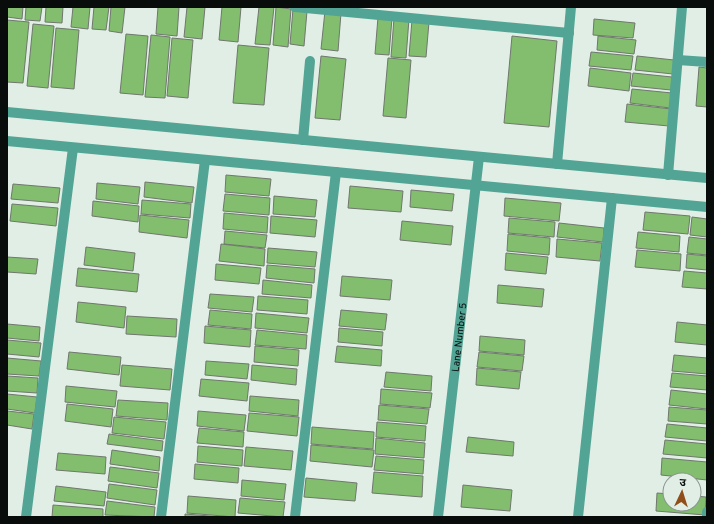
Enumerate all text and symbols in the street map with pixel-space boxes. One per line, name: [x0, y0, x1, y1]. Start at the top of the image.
street label: Lane Number 5: [450, 302, 470, 373]
north arrow: [662, 472, 702, 512]
text: उ: [679, 476, 687, 490]

